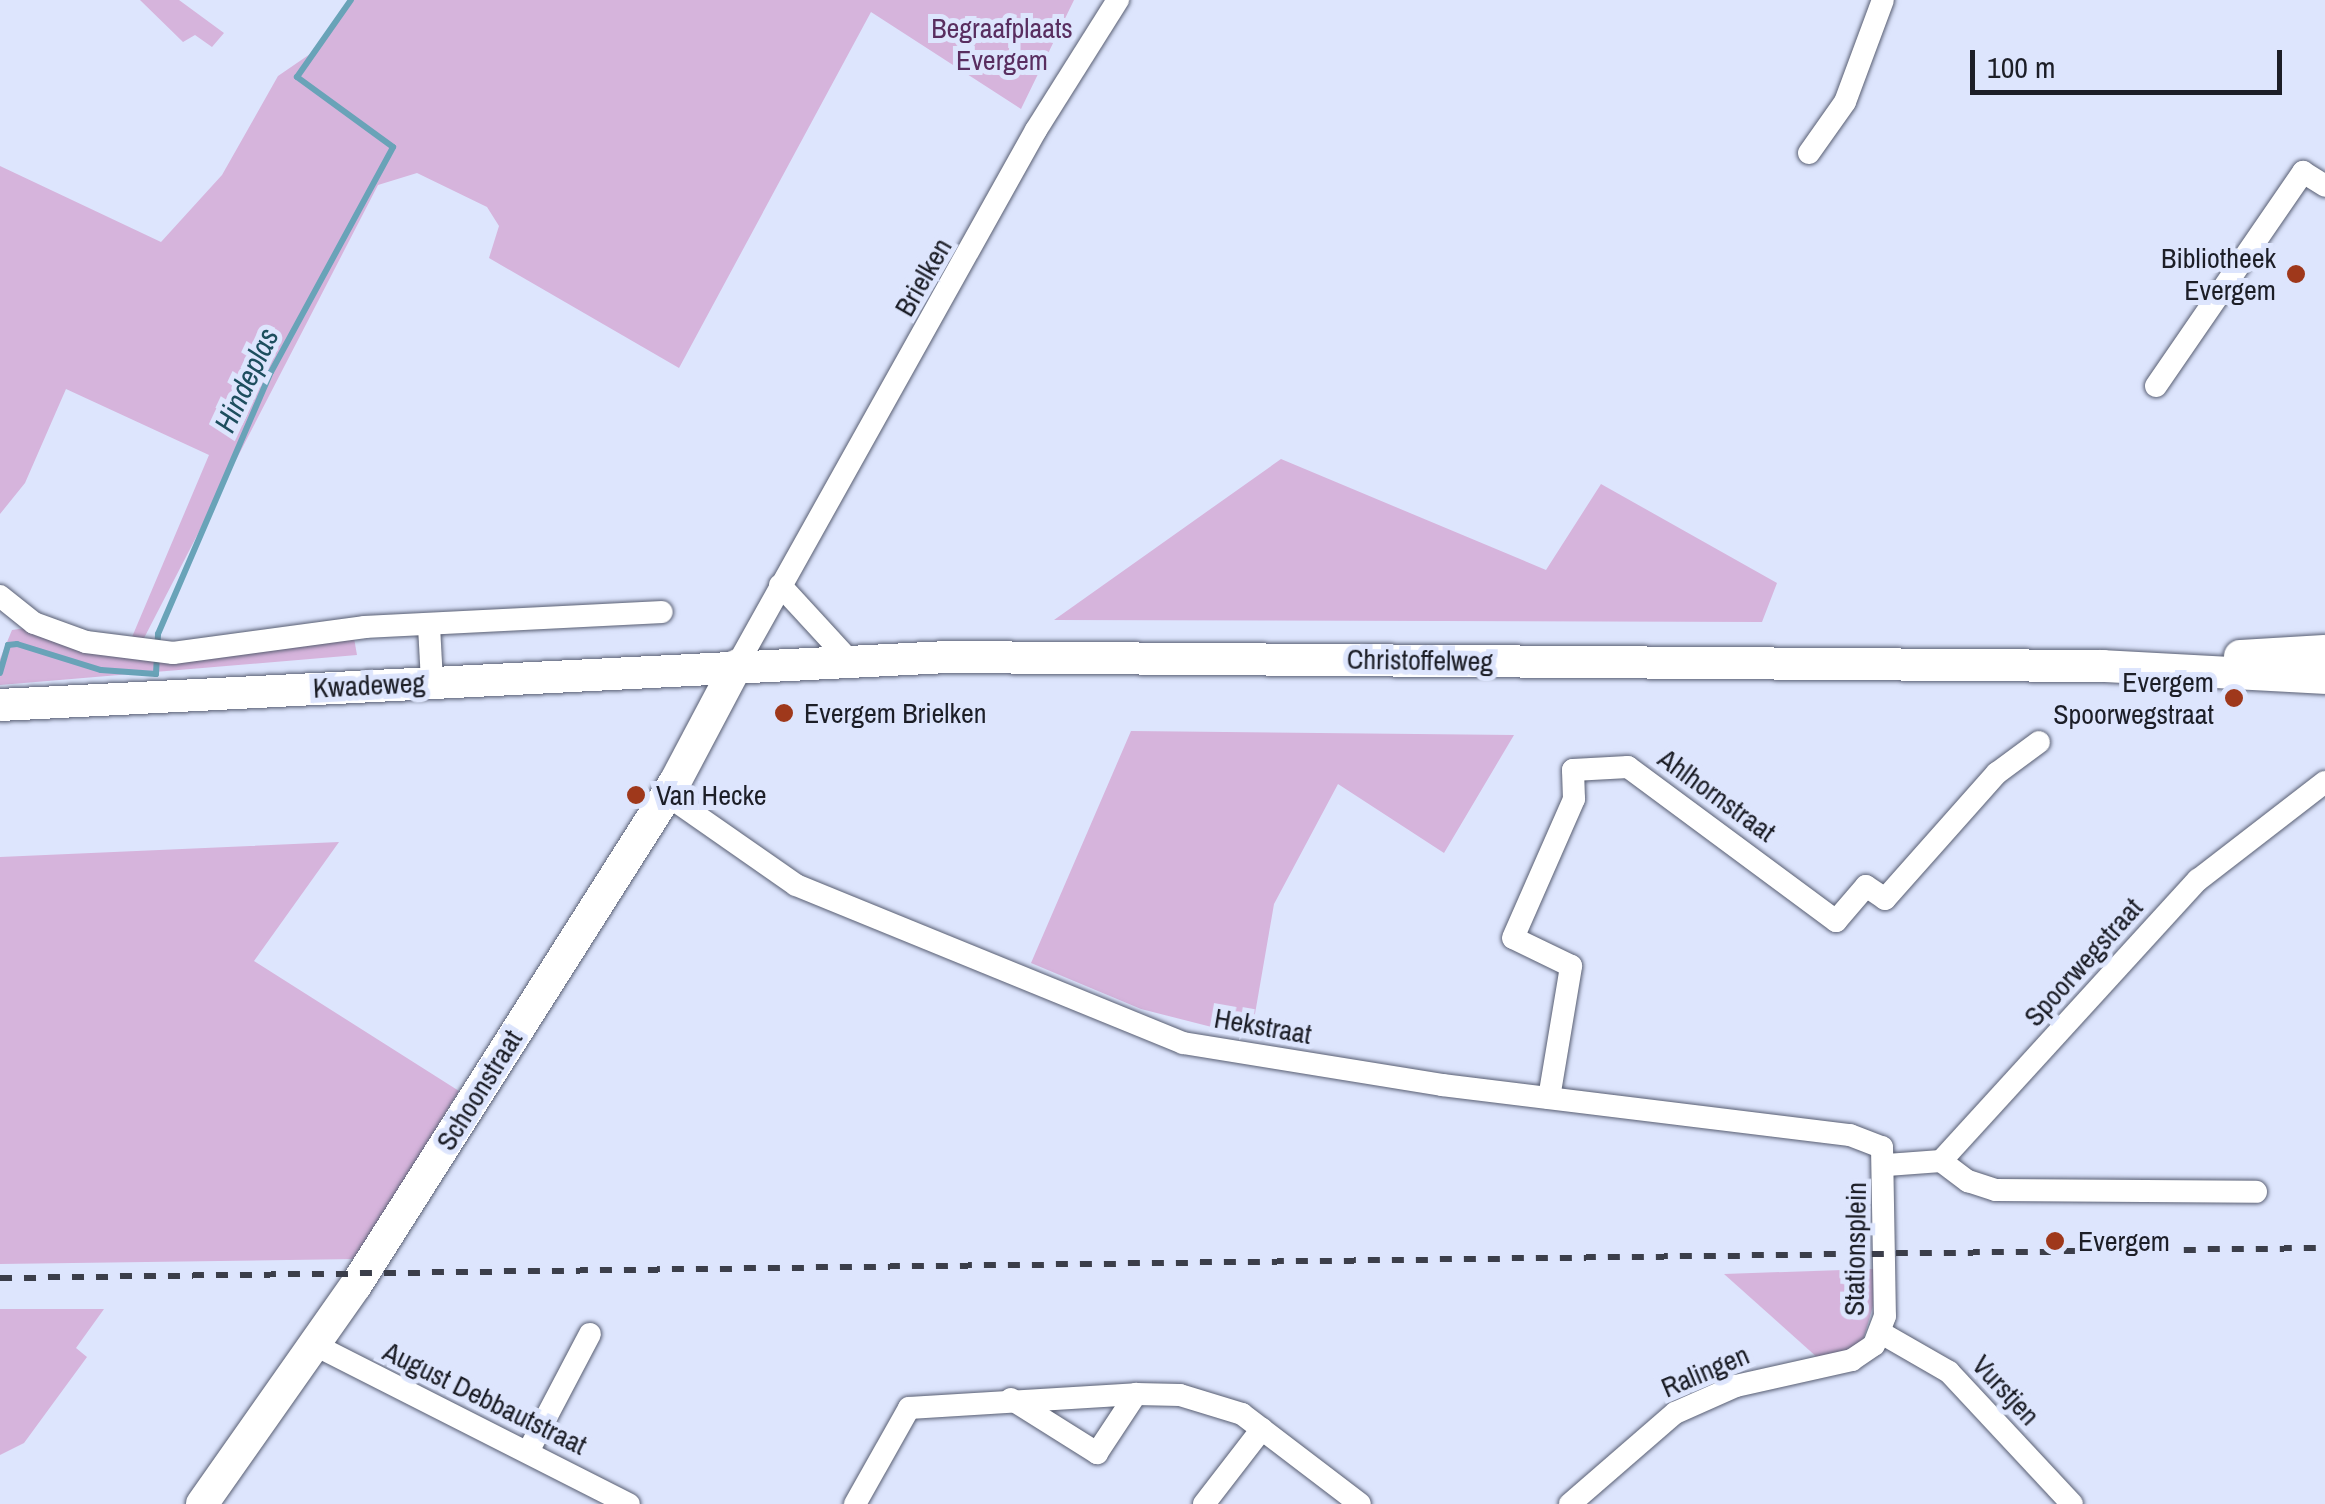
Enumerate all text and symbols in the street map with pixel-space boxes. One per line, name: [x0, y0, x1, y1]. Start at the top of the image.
park label: Begraafplaats Evergem: [931, 11, 1073, 77]
scale bar: [1975, 30, 2288, 92]
text: 100 m: [1987, 47, 2055, 87]
street label: Brielken: [887, 232, 959, 322]
place label: Bibliotheek Evergem: [2161, 241, 2276, 307]
marker: Bibliotheek Evergem: [2285, 263, 2307, 285]
water label: Hindeplas: [206, 322, 286, 438]
street label: Christoffelweg: [1347, 642, 1493, 678]
street label: Kwadeweg: [312, 665, 426, 705]
place label: Evergem Spoorwegstraat: [2053, 665, 2214, 731]
marker: Evergem Spoorwegstraat: [2223, 687, 2245, 709]
place label: Evergem Brielken: [804, 696, 986, 730]
marker: Evergem Brielken: [773, 702, 795, 724]
street label: Ahlhornstraat: [1652, 741, 1782, 849]
place label: Van Hecke: [656, 778, 767, 812]
marker: Van Hecke: [625, 784, 647, 806]
street label: Spoorwegstraat: [2017, 891, 2149, 1033]
street label: Hekstraat: [1212, 1001, 1314, 1051]
street label: Schoonstraat: [429, 1024, 529, 1156]
street label: Stationsplein: [1837, 1182, 1873, 1316]
place label: Evergem: [2078, 1224, 2170, 1258]
marker: Evergem: [2042, 1228, 2068, 1254]
street label: August Debbautstraat: [378, 1334, 592, 1462]
street label: Ralingen: [1656, 1338, 1754, 1404]
street label: Vurstjen: [1965, 1348, 2047, 1432]

